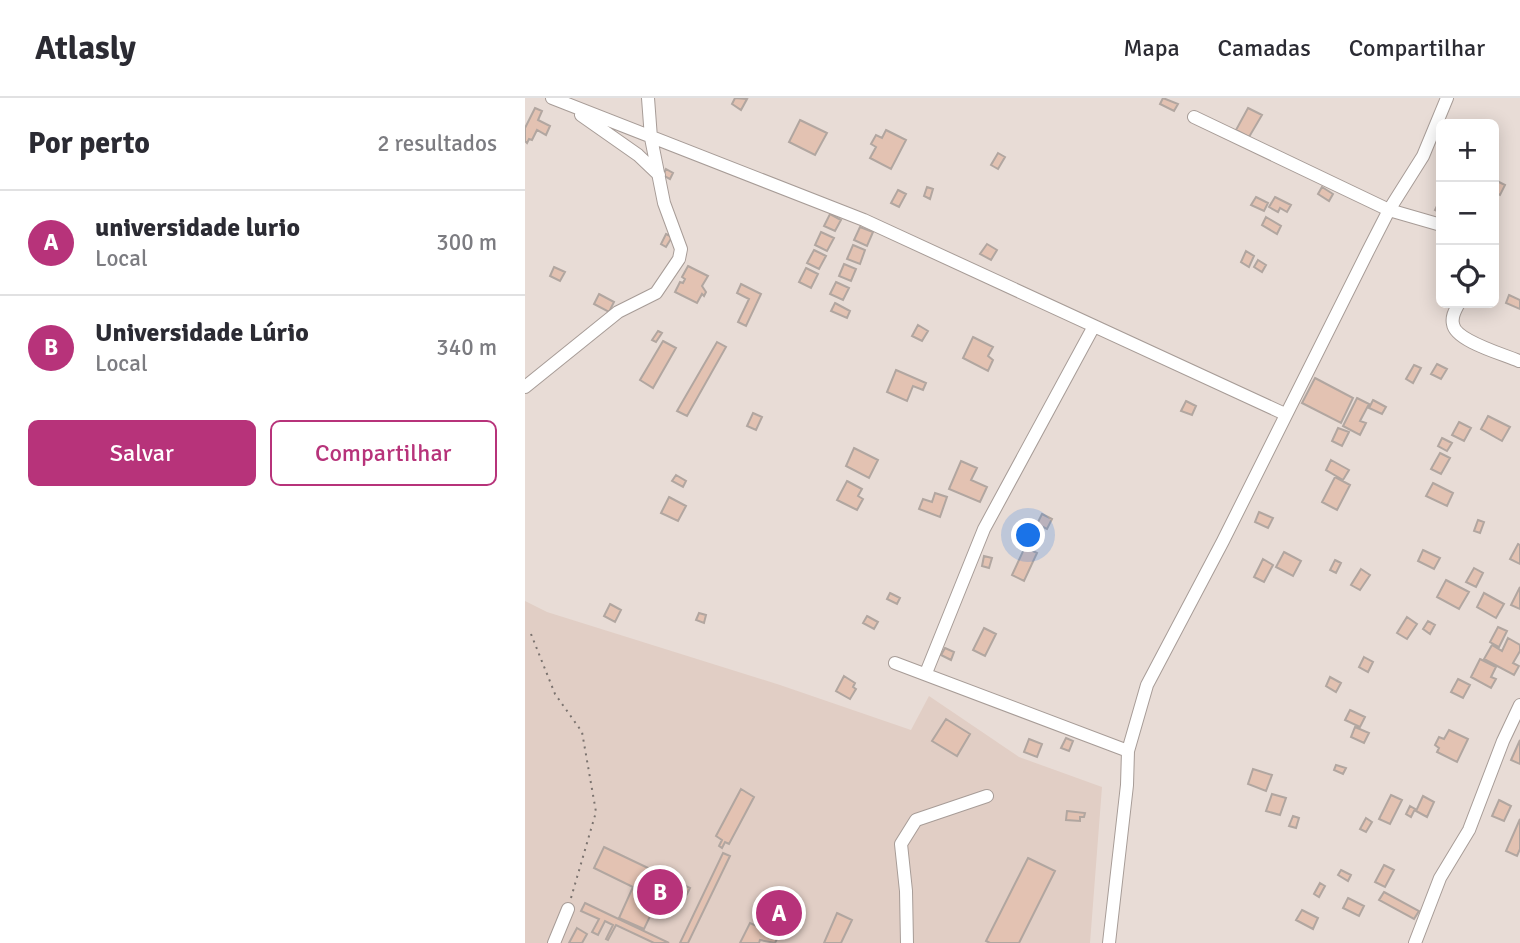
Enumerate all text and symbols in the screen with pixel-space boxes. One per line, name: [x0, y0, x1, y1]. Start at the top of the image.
text: Atlasly: [35, 28, 136, 69]
text: Mapa: [1123, 33, 1180, 63]
text: Camadas: [1218, 33, 1311, 63]
text: Compartilhar: [1349, 33, 1485, 63]
map controls: [1436, 119, 1499, 308]
button: +: [1436, 119, 1499, 182]
text: Por perto: [28, 125, 150, 162]
text: 2 resultados: [377, 129, 497, 158]
button: −: [1436, 182, 1499, 245]
text: universidade lurio: [95, 212, 300, 244]
text: A: [44, 228, 58, 257]
text: 300 m: [436, 228, 497, 257]
text: Local: [95, 244, 148, 273]
button: locate: [1436, 245, 1499, 308]
text: Universidade Lúrio: [95, 317, 309, 349]
text: B: [44, 333, 58, 362]
text: 340 m: [436, 333, 497, 362]
text: Local: [95, 349, 148, 378]
button: Salvar: [28, 420, 256, 486]
button: Compartilhar: [270, 420, 497, 486]
your location: [1011, 518, 1045, 552]
pin: B: [637, 866, 683, 918]
pin: A: [756, 887, 802, 939]

